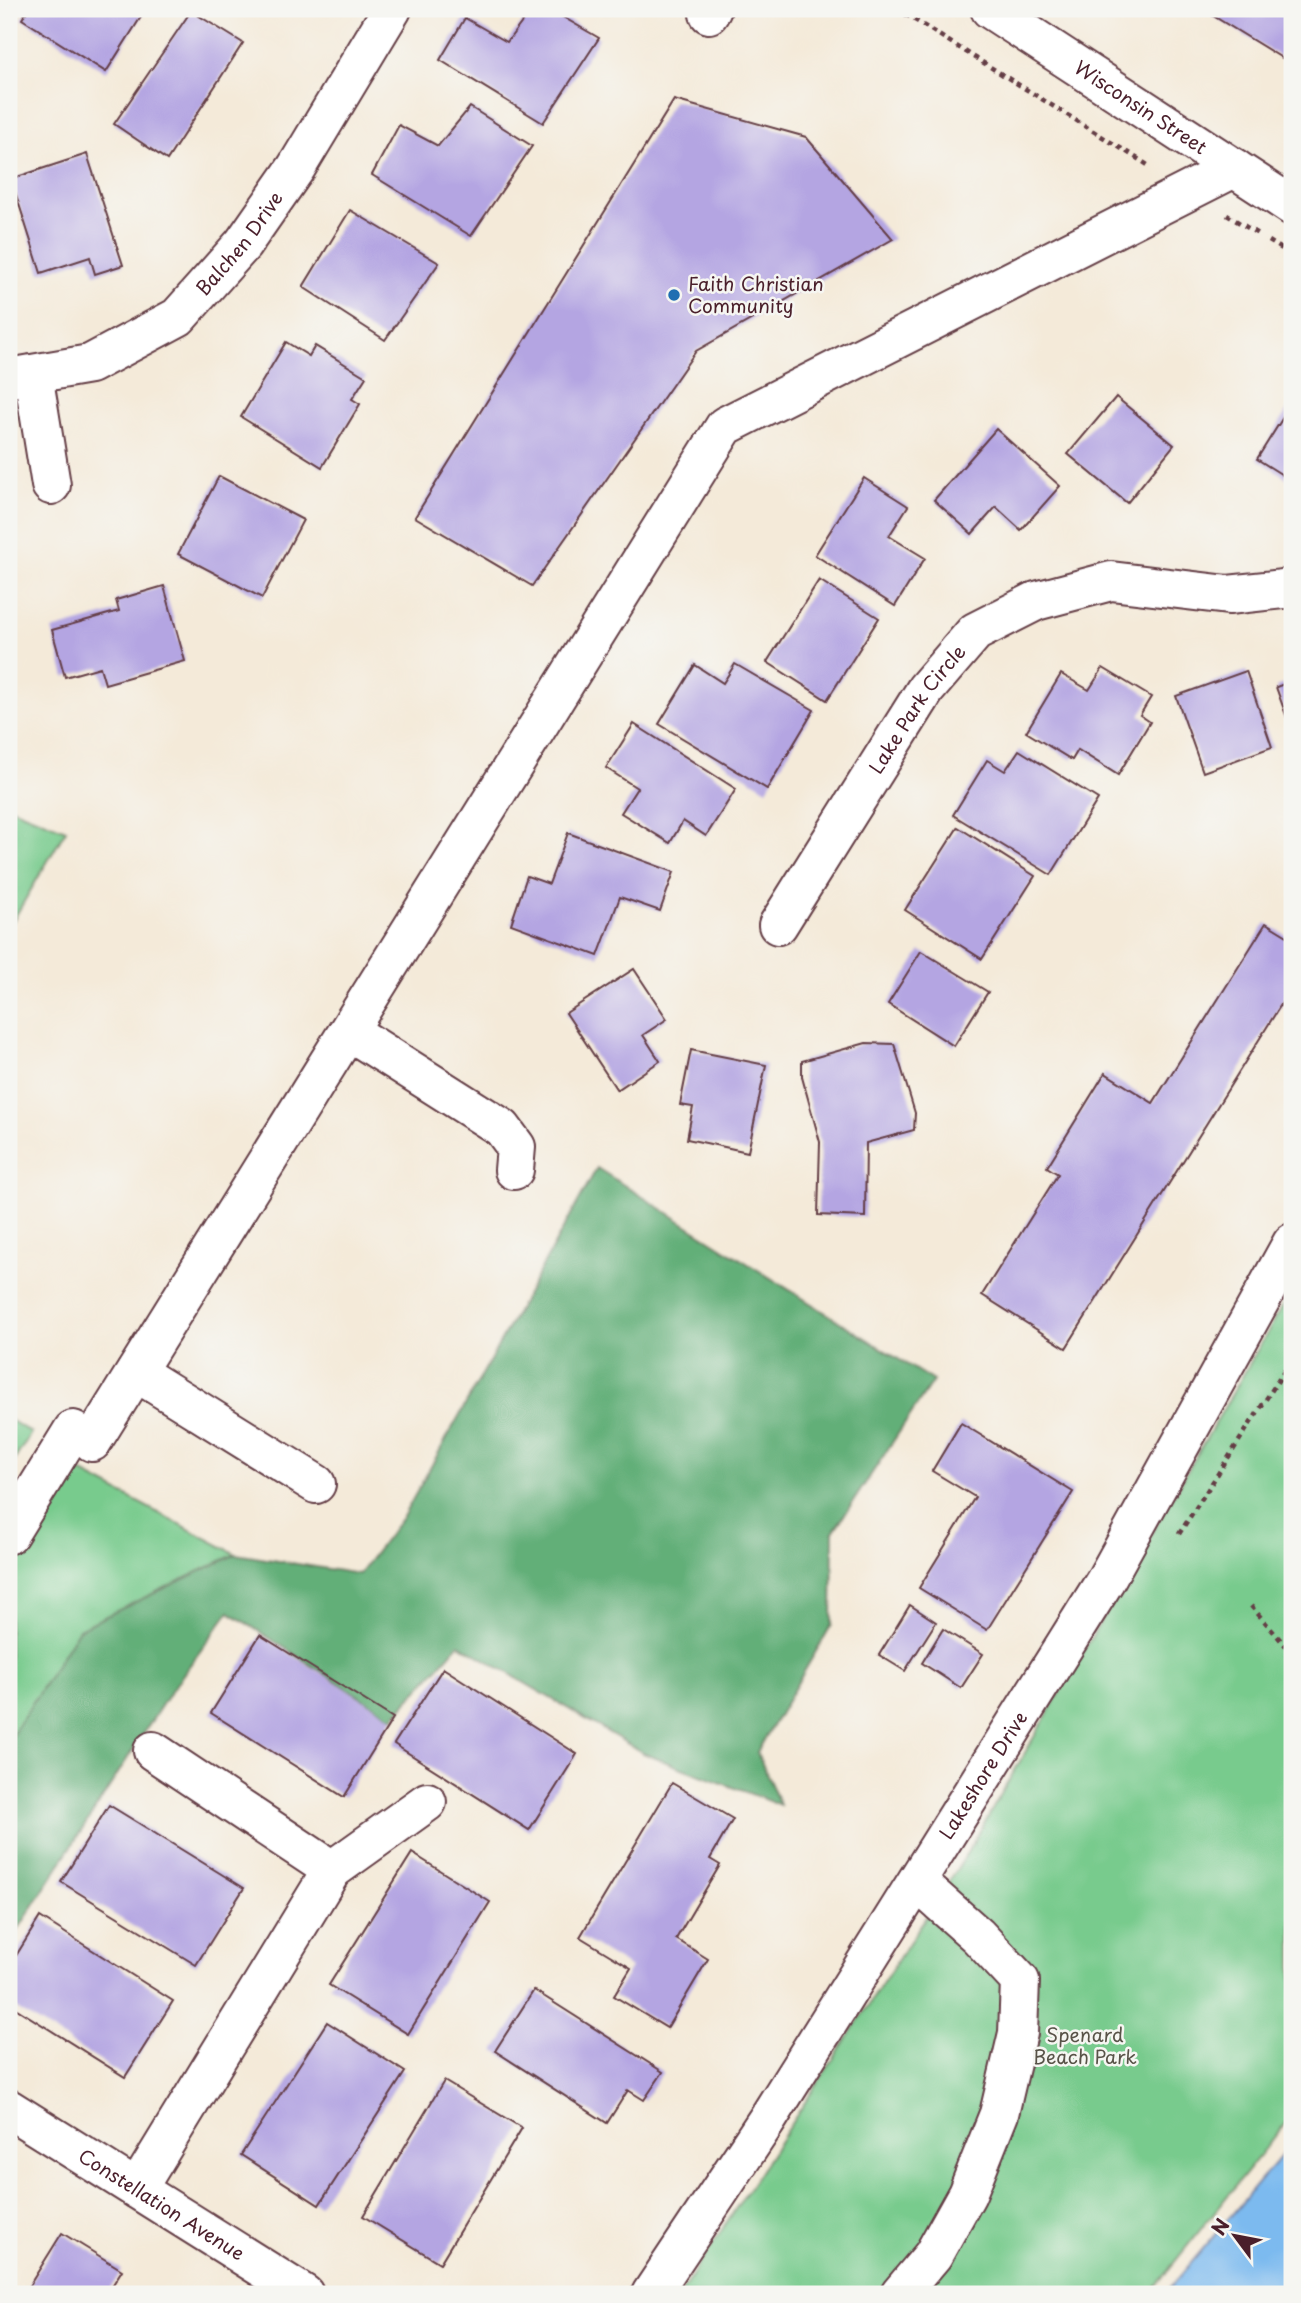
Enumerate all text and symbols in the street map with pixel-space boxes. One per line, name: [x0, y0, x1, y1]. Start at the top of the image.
street label: Wisconsin Street: [1070, 53, 1213, 160]
street label: Balchen Drive: [189, 185, 289, 301]
place label: Faith Christian Community: [688, 269, 824, 319]
marker: Faith Christian Community: [666, 287, 682, 303]
street label: Lake Park Circle: [861, 638, 971, 779]
street label: Lakeshore Drive: [932, 1705, 1033, 1844]
park label: Spenard Beach Park: [1033, 2020, 1137, 2070]
street label: Constellation Avenue: [74, 2141, 250, 2266]
north arrow: [1200, 2202, 1270, 2272]
text: N: [1204, 2213, 1236, 2240]

